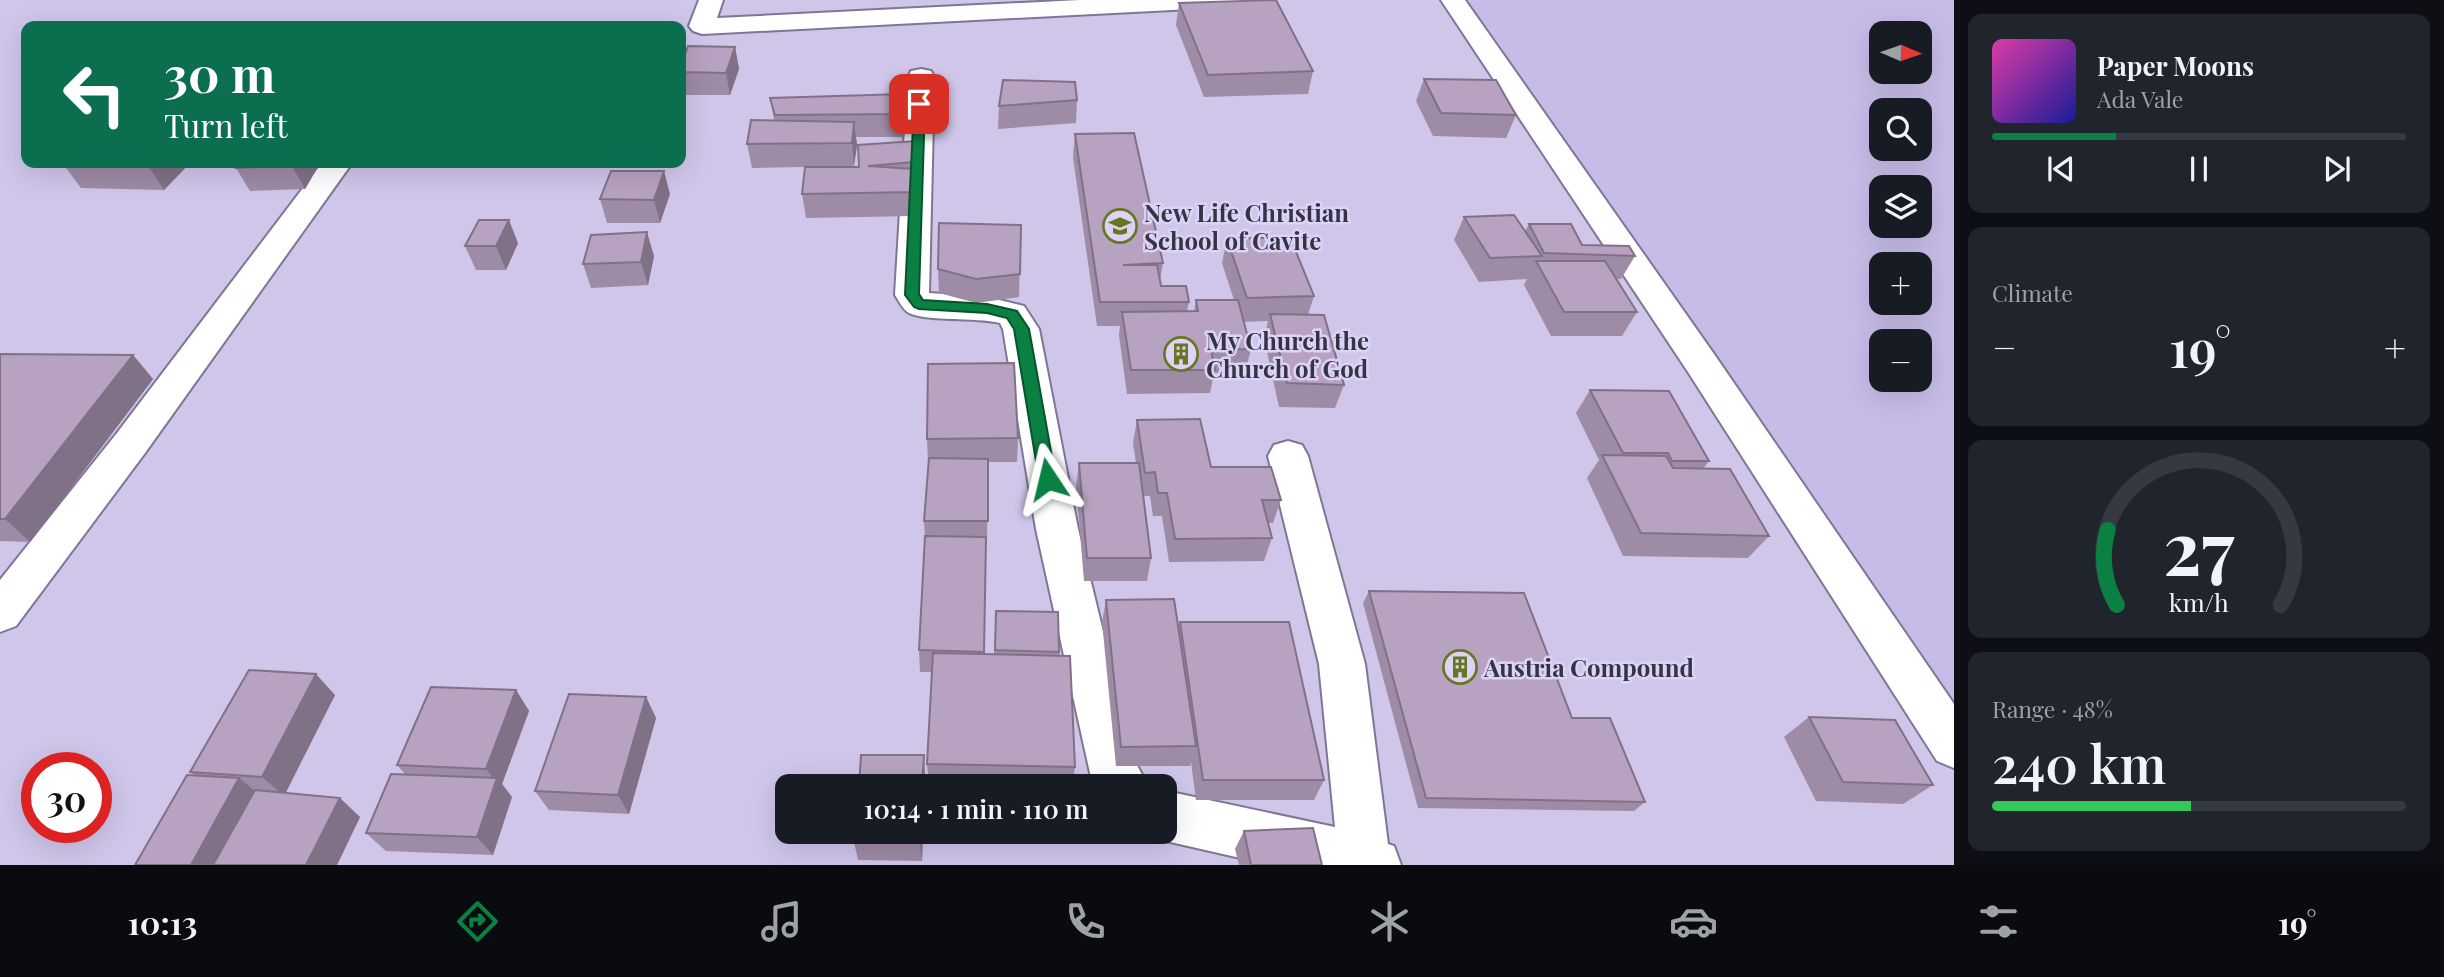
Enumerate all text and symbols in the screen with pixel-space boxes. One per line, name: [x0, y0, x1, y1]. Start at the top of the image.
north arrow: [1869, 21, 1932, 84]
map controls: [1869, 21, 1932, 392]
text: 30 m: [164, 40, 275, 105]
text: Paper Moons: [2097, 48, 2254, 83]
icon: left: [49, 49, 140, 140]
pin: [889, 74, 949, 134]
text: Ada Vale: [2097, 83, 2184, 114]
icon: arrive: [900, 85, 938, 123]
button: search: [1869, 98, 1932, 161]
text: Turn left: [164, 103, 288, 146]
icon: previous: [2042, 150, 2080, 188]
icon: pause: [2180, 150, 2218, 188]
icon: next: [2318, 150, 2356, 188]
button: layers: [1869, 175, 1932, 238]
place label: New Life Christian School of Cavite: [1144, 196, 1349, 256]
school or university icon: New Life Christian School of Cavite: [1101, 207, 1139, 245]
button: +: [1869, 252, 1932, 315]
text: Climate: [1992, 277, 2073, 308]
text: 19°: [2169, 312, 2231, 381]
text: −: [1992, 321, 2017, 372]
text: +: [2384, 321, 2406, 372]
place label: My Church the Church of God: [1206, 324, 1369, 384]
button: −: [1869, 329, 1932, 392]
building icon: My Church the Church of God: [1162, 335, 1200, 373]
position arrow: [1011, 442, 1085, 516]
text: 27: [2163, 496, 2235, 593]
text: km/h: [2169, 585, 2229, 618]
building icon: Austria Compound: [1441, 648, 1479, 686]
place label: Austria Compound: [1483, 651, 1694, 683]
text: Range · 48%: [1992, 693, 2113, 724]
text: 240 km: [1992, 728, 2166, 797]
speed limit sign: 30: [21, 752, 112, 843]
text: 10:14 · 1 min · 110 m: [864, 791, 1088, 826]
icon: directions: [453, 897, 502, 946]
icon: music: [757, 897, 806, 946]
icon: phone: [1061, 897, 1110, 946]
icon: climate: [1365, 897, 1414, 946]
icon: car: [1669, 897, 1718, 946]
icon: filters: [1974, 897, 2023, 946]
text: 10:13: [128, 900, 197, 943]
text: 19°: [2278, 900, 2316, 943]

